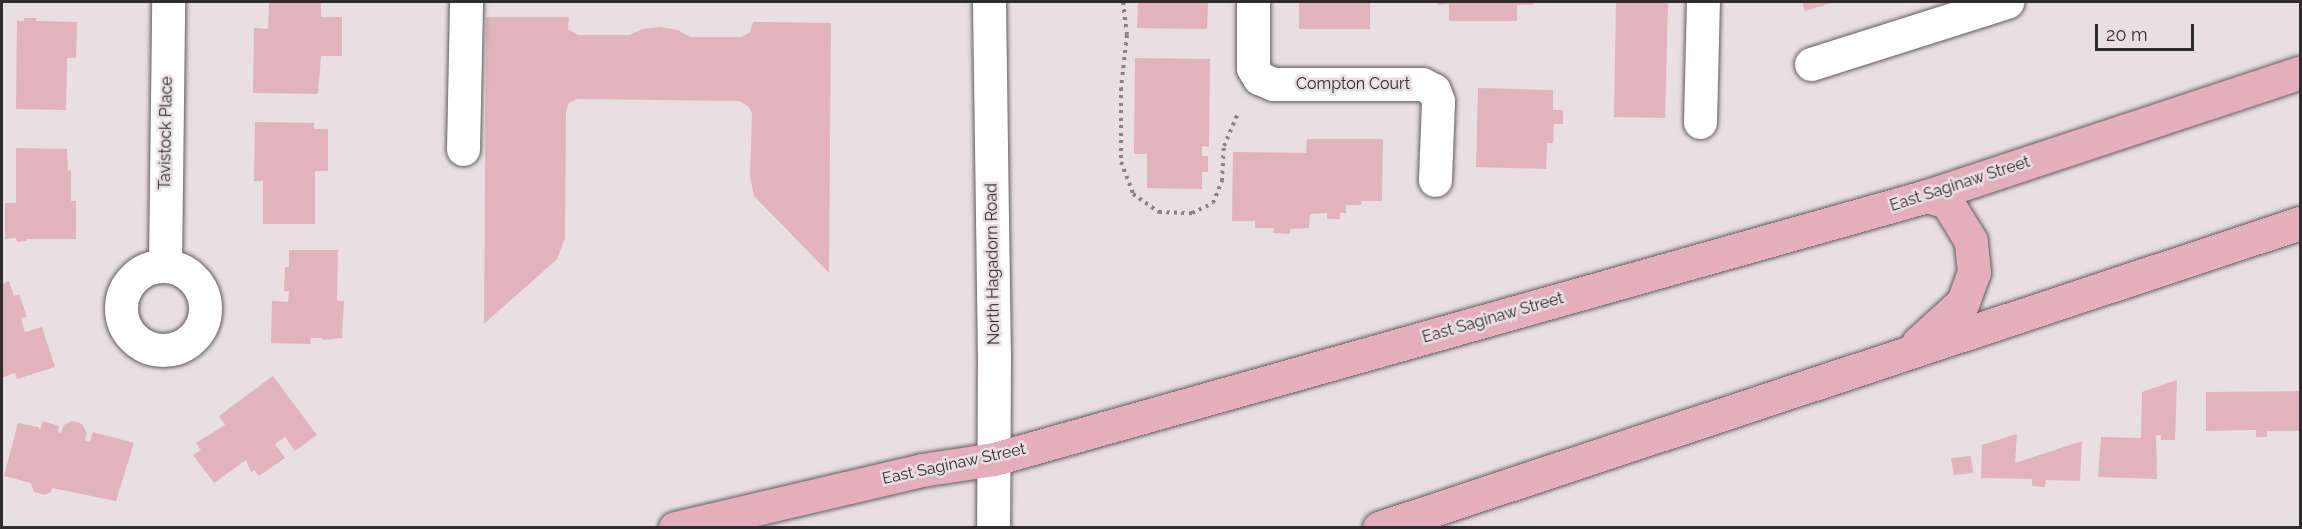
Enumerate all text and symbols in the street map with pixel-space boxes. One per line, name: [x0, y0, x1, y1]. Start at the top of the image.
scale bar: [2098, 12, 2197, 50]
text: 20 m: [2106, 24, 2148, 45]
street label: Compton Court: [1296, 74, 1410, 94]
street label: Tavistock Place: [155, 76, 177, 190]
street label: East Saginaw Street: [1887, 152, 2033, 216]
street label: North Hagadorn Road: [982, 183, 1004, 345]
street label: East Saginaw Street: [1420, 289, 1566, 347]
street label: East Saginaw Street: [880, 439, 1028, 489]

